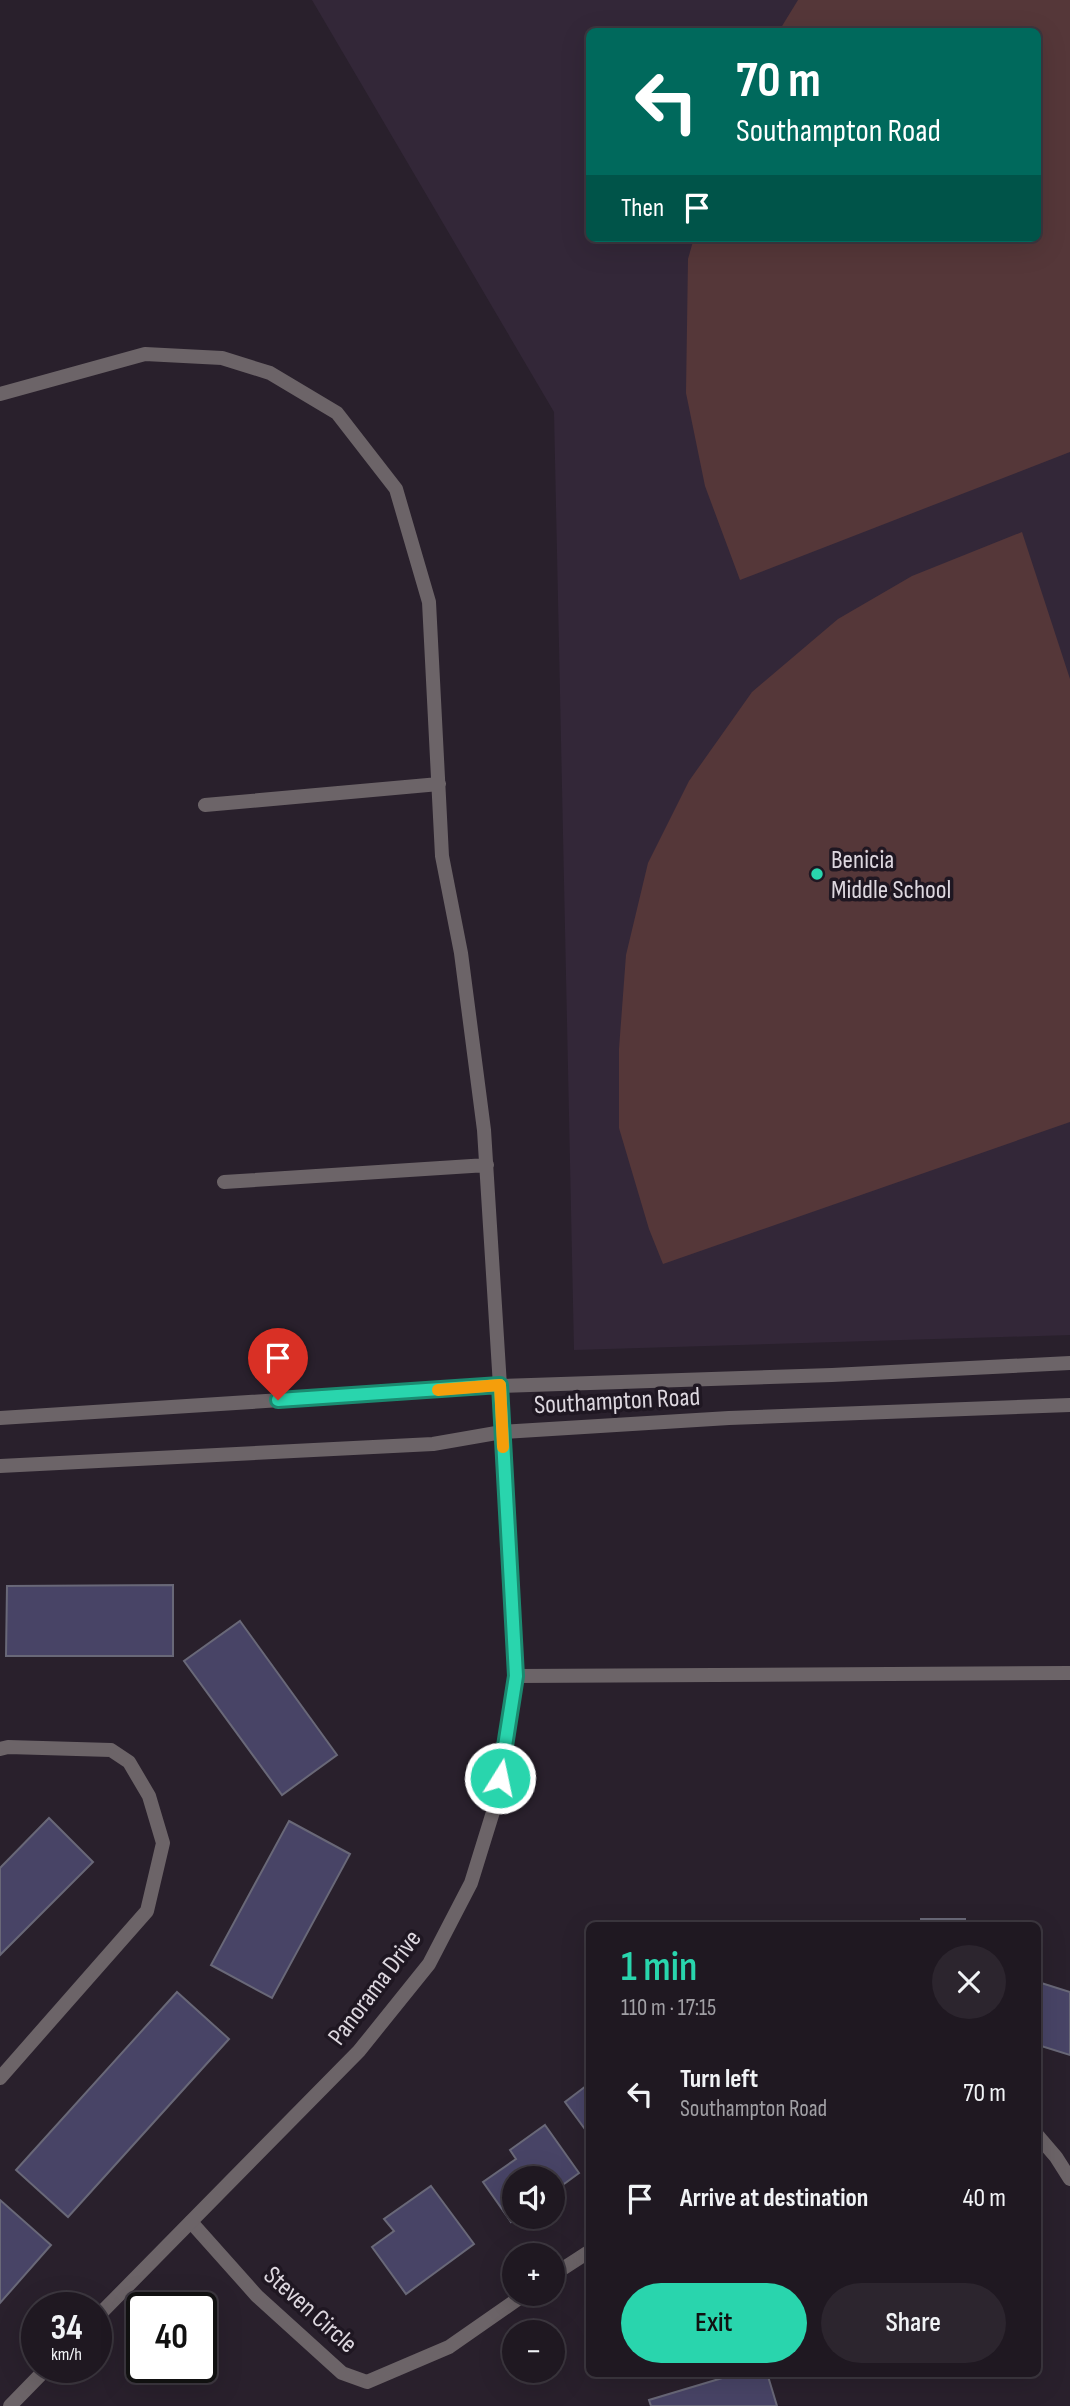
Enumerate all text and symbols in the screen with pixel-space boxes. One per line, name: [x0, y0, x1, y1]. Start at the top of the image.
text: 70 m: [736, 52, 821, 111]
icon: left: [621, 56, 712, 147]
text: Southampton Road: [736, 112, 941, 151]
icon: arrive: [678, 189, 716, 227]
text: Then: [621, 193, 664, 224]
place label: Benicia Middle School: [831, 845, 951, 906]
marker: Benicia Middle School: [809, 866, 825, 882]
pin: [248, 1328, 308, 1400]
icon: arrive: [259, 1339, 297, 1377]
street label: Southampton Road: [533, 1382, 701, 1421]
position arrow: [463, 1741, 537, 1815]
street label: Panorama Drive: [322, 1924, 428, 2051]
text: 1 min: [621, 1942, 697, 1993]
button: close: [932, 1945, 1006, 2019]
text: 110 m · 17:15: [621, 1994, 716, 2022]
text: Turn left: [680, 2064, 758, 2095]
icon: left: [621, 2075, 659, 2113]
text: 70 m: [963, 2078, 1006, 2109]
text: Southampton Road: [680, 2095, 827, 2123]
map controls: [502, 2166, 565, 2383]
button: sound: [502, 2166, 565, 2229]
icon: arrive: [621, 2180, 659, 2218]
text: Arrive at destination: [680, 2183, 868, 2214]
text: 40 m: [963, 2183, 1006, 2214]
button: +: [502, 2243, 565, 2306]
street label: Steven Circle: [257, 2260, 363, 2360]
button: Exit: [621, 2283, 807, 2363]
button: Share: [821, 2283, 1006, 2363]
speed limit sign: 40: [126, 2292, 217, 2383]
text: 34: [51, 2307, 83, 2350]
button: −: [502, 2320, 565, 2383]
text: km/h: [51, 2344, 82, 2365]

